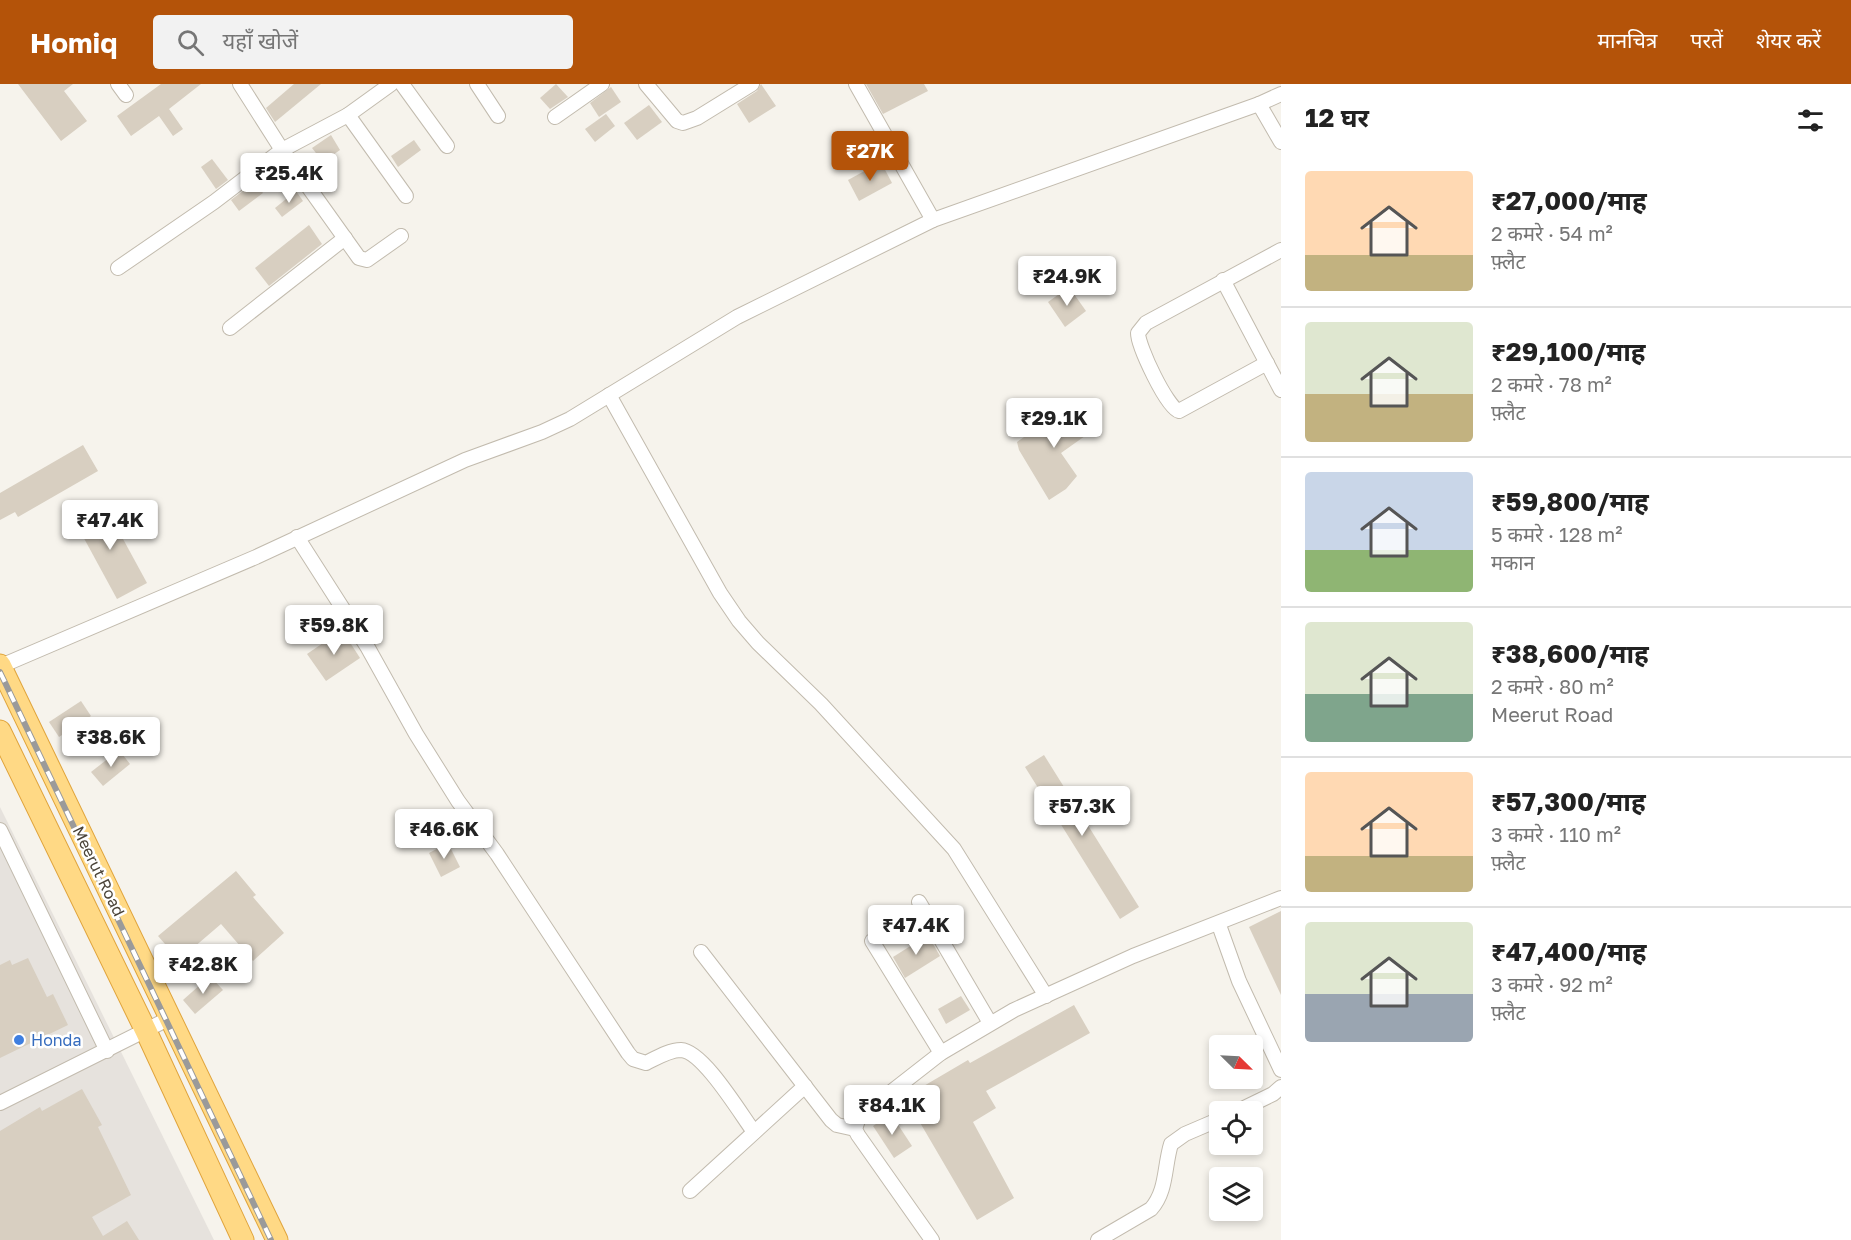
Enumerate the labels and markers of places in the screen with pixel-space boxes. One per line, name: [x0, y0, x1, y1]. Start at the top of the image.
pin: ₹27K: [834, 131, 906, 182]
pin: ₹25.4K: [240, 153, 338, 204]
pin: ₹24.9K: [1018, 256, 1116, 307]
pin: ₹29.1K: [1005, 398, 1103, 449]
pin: ₹47.4K: [61, 500, 159, 551]
pin: ₹59.8K: [285, 605, 383, 656]
pin: ₹38.6K: [62, 717, 160, 768]
pin: ₹57.3K: [1033, 786, 1131, 837]
pin: ₹46.6K: [395, 809, 493, 860]
pin: ₹47.4K: [867, 905, 965, 956]
pin: ₹42.8K: [154, 944, 252, 995]
place label: Honda: [31, 1030, 81, 1050]
marker: Honda: [12, 1033, 26, 1047]
pin: ₹84.1K: [843, 1085, 941, 1136]

